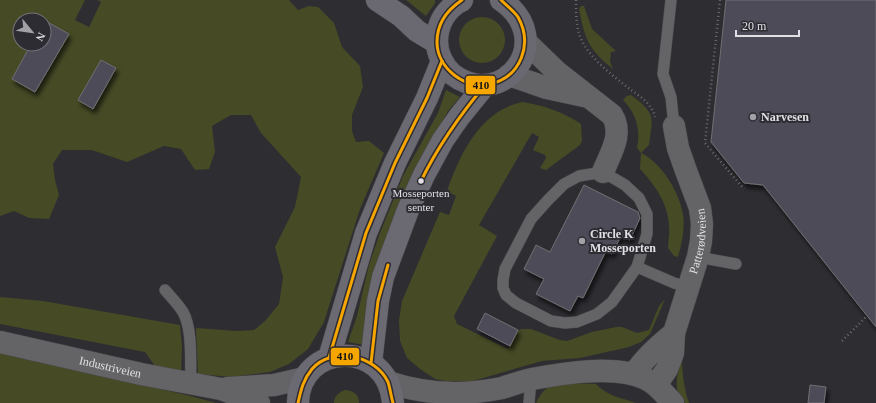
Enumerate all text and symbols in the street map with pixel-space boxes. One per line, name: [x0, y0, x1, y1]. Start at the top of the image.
north arrow: [12, 12, 52, 52]
scale bar: [736, 12, 799, 38]
text: 20 m: [742, 19, 767, 33]
text: N: [34, 30, 48, 43]
line badge: 410: [465, 75, 496, 95]
text: 410: [473, 79, 490, 91]
place label: Narvesen: [761, 110, 809, 124]
marker: Narvesen: [748, 112, 758, 122]
marker: Mosseporten senter: [416, 176, 426, 186]
place label: Mosseporten senter: [393, 187, 450, 213]
street label: Patterødveien: [686, 208, 709, 276]
place label: Circle K Mosseporten: [590, 227, 656, 255]
marker: Circle K Mosseporten: [577, 236, 587, 246]
line badge: 410: [330, 347, 360, 366]
text: 410: [337, 350, 354, 362]
street label: Industriveien: [78, 353, 143, 381]

